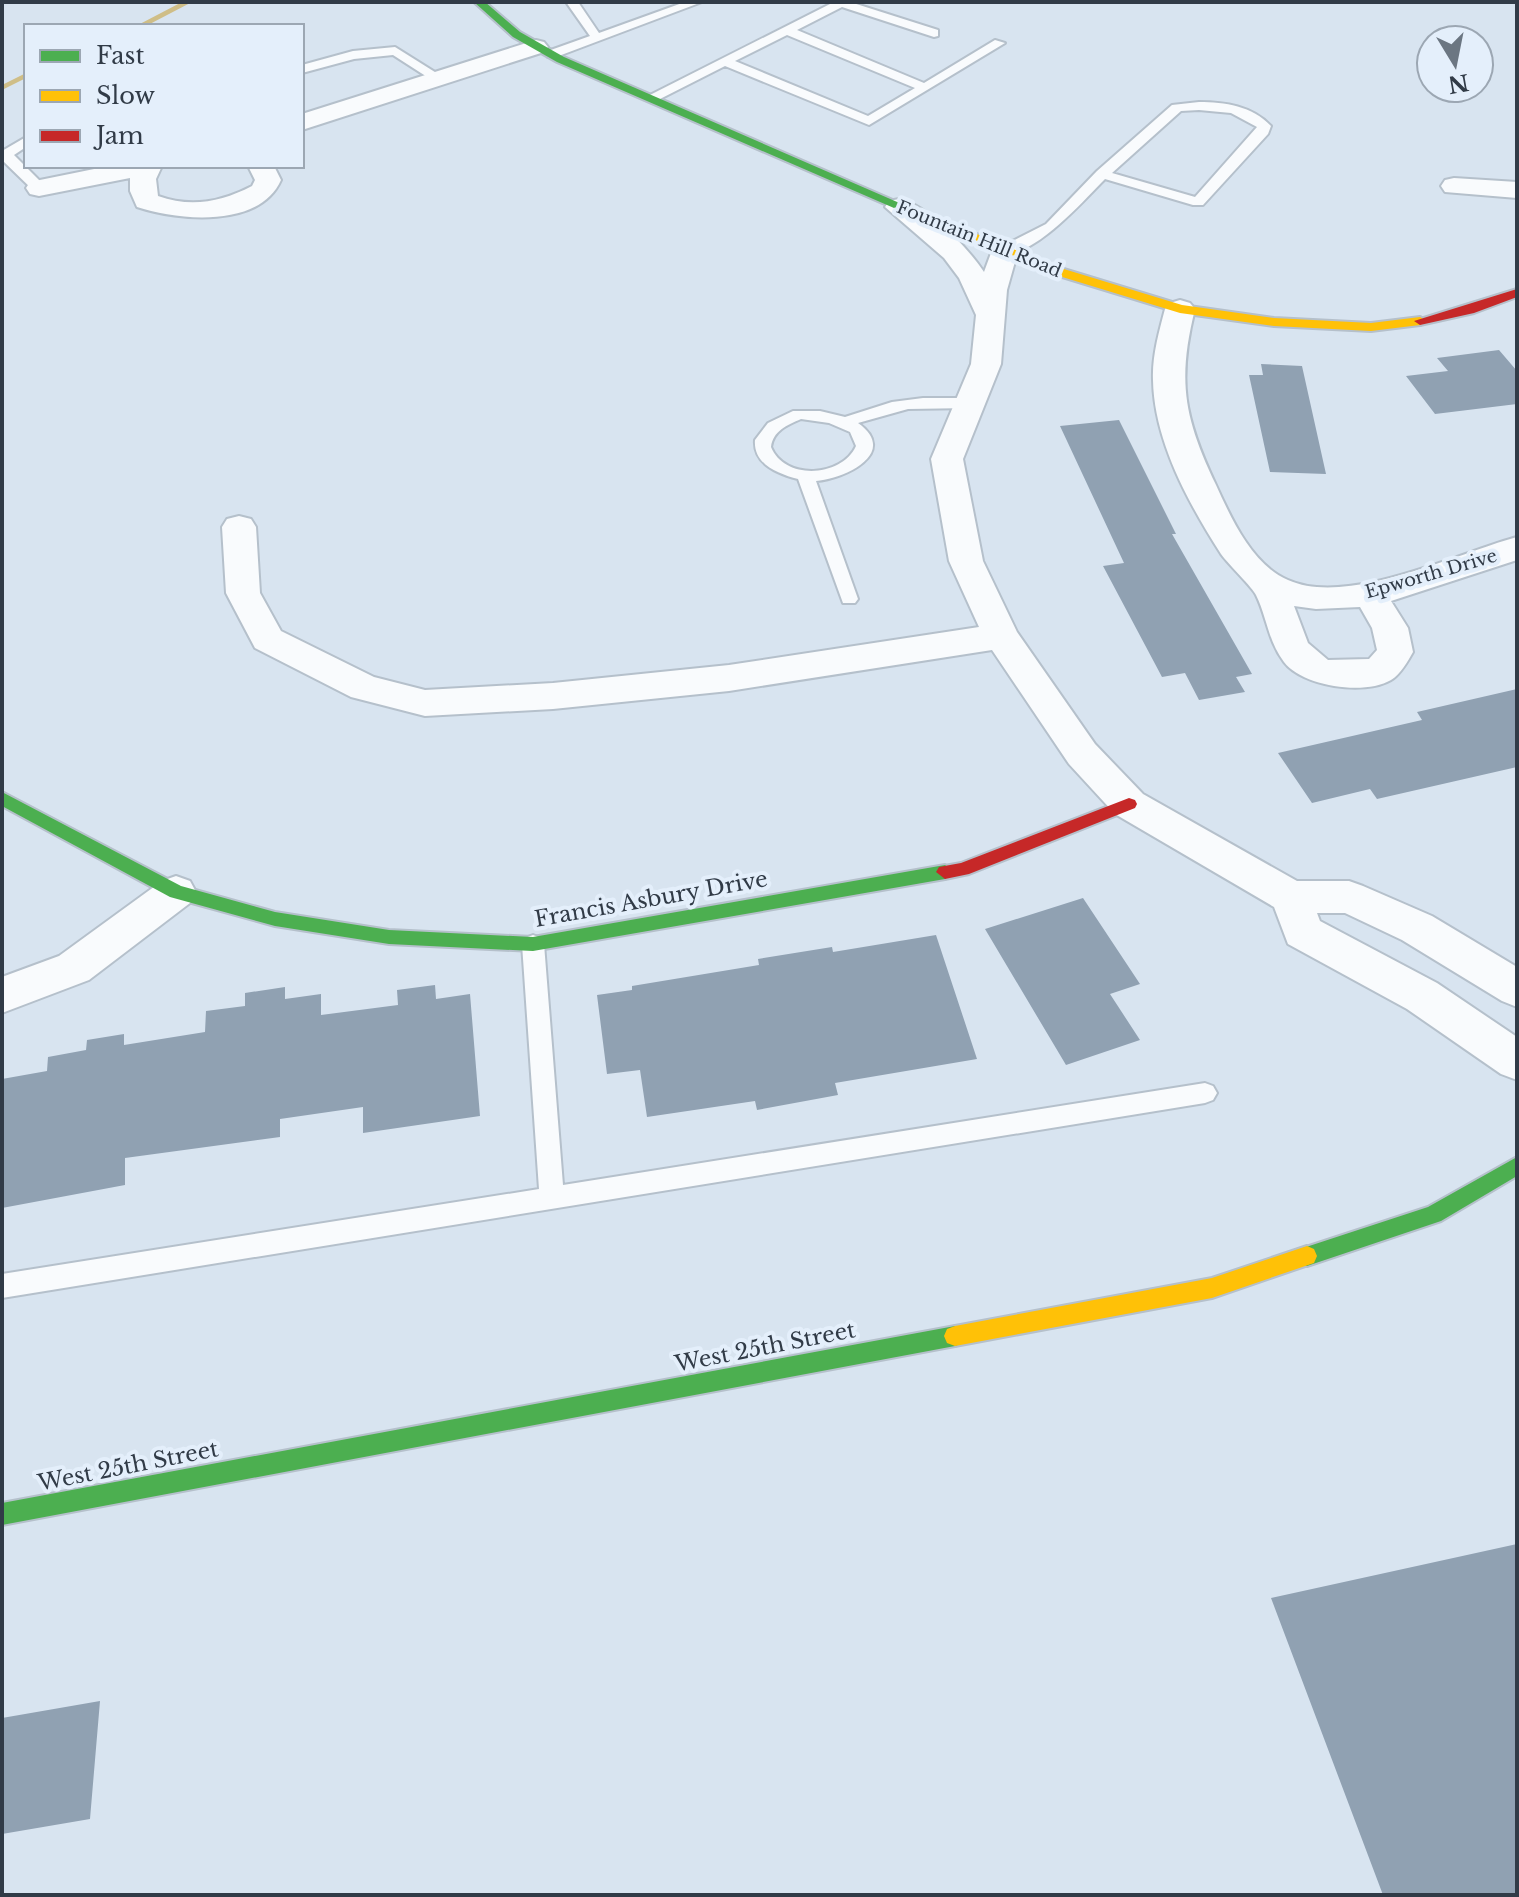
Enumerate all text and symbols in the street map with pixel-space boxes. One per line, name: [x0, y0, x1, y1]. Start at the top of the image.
legend: [24, 24, 304, 168]
north arrow: [1415, 24, 1495, 104]
text: Fast: [96, 41, 144, 70]
text: N: [1446, 68, 1471, 98]
text: Slow: [96, 81, 155, 110]
text: Jam: [93, 121, 144, 150]
street label: Fountain Hill Road: [893, 196, 1065, 282]
street label: Epworth Drive: [1363, 545, 1499, 603]
street label: Francis Asbury Drive: [532, 865, 770, 933]
street label: West 25th Street: [671, 1316, 858, 1378]
street label: West 25th Street: [34, 1435, 221, 1497]

